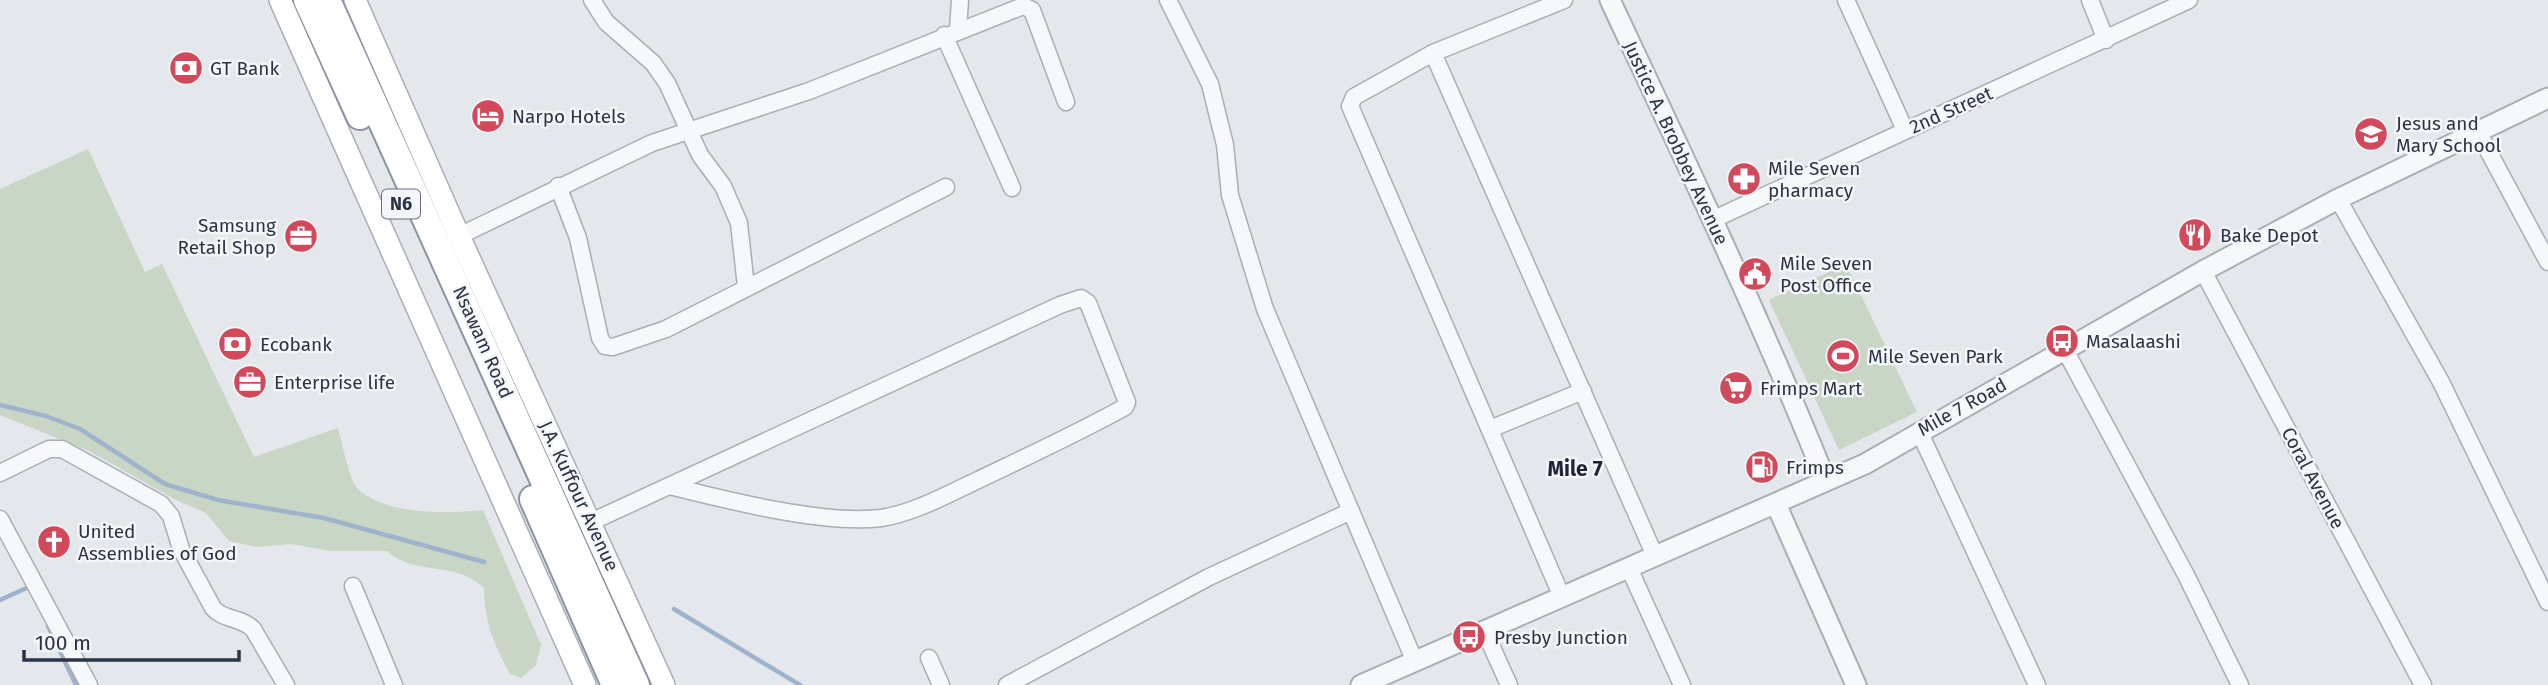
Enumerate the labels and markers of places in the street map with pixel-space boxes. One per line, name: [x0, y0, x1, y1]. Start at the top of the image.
bank icon: GT Bank: [167, 49, 205, 87]
place label: GT Bank: [210, 57, 280, 80]
hotel icon: Narpo Hotels: [469, 97, 507, 135]
place label: Narpo Hotels: [512, 105, 626, 128]
place label: Jesus and Mary School: [2396, 112, 2502, 157]
school or university icon: Jesus and Mary School: [2352, 115, 2390, 153]
place label: Mile Seven pharmacy: [1768, 157, 1860, 202]
pharmacy icon: Mile Seven pharmacy: [1725, 160, 1763, 198]
place label: Samsung Retail Shop: [178, 214, 276, 259]
restaurant icon: Bake Depot: [2176, 216, 2214, 254]
office icon: Samsung Retail Shop: [282, 217, 320, 255]
place label: Bake Depot: [2220, 224, 2319, 247]
place label: Mile Seven Post Office: [1780, 252, 1872, 297]
public building icon: Mile Seven Post Office: [1736, 255, 1774, 293]
bus stop icon: Masalaashi: [2043, 322, 2081, 360]
bank icon: Ecobank: [216, 325, 254, 363]
place label: Masalaashi: [2086, 330, 2181, 353]
place label: Ecobank: [260, 333, 332, 356]
sports icon: Mile Seven Park: [1824, 337, 1862, 375]
place label: Mile Seven Park: [1868, 345, 2003, 368]
office icon: Enterprise life: [231, 363, 269, 401]
supermarket icon: Frimps Mart: [1717, 369, 1755, 407]
place label: Enterprise life: [274, 371, 395, 394]
place label: Frimps Mart: [1760, 377, 1862, 400]
fuel station icon: Frimps: [1743, 448, 1781, 486]
place label: Frimps: [1786, 456, 1844, 479]
place label: United Assemblies of God: [78, 520, 237, 565]
church icon: United Assemblies of God: [35, 523, 73, 561]
bus stop icon: Presby Junction: [1450, 618, 1488, 656]
place label: Presby Junction: [1494, 626, 1628, 649]

